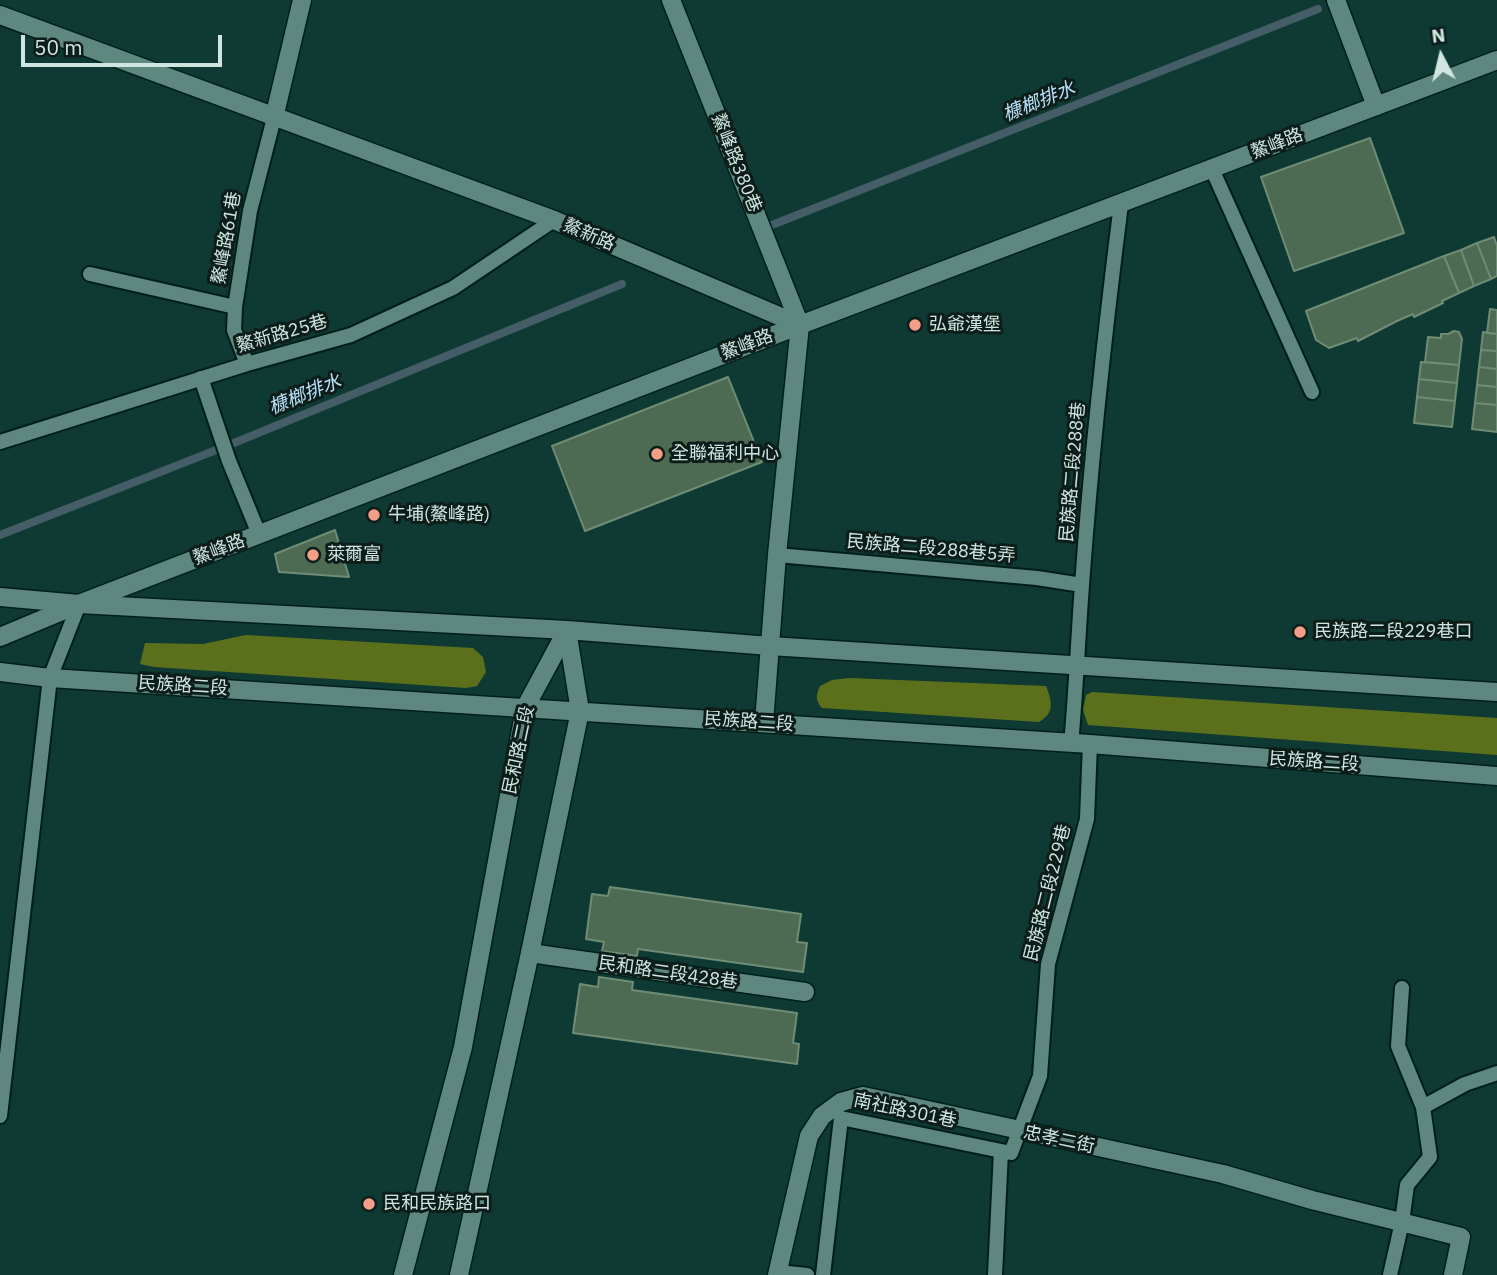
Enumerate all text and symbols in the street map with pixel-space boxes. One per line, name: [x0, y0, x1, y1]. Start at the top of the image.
scale bar: [24, 21, 226, 65]
north arrow: [1406, 21, 1476, 91]
text: N: [1430, 22, 1447, 48]
text: 50 m: [34, 33, 83, 61]
water label: 槺榔排水: [999, 77, 1079, 127]
street label: 鰲峰路380巷: [706, 111, 766, 215]
street label: 鰲峰路: [1248, 124, 1306, 164]
street label: 鰲峰路61巷: [208, 190, 246, 286]
street label: 鰲新路: [560, 215, 618, 255]
street label: 鰲新路25巷: [234, 311, 330, 357]
place label: 弘爺漢堡: [929, 314, 1001, 336]
marker: 弘爺漢堡: [907, 317, 923, 333]
street label: 鰲峰路: [718, 325, 776, 365]
water label: 槺榔排水: [265, 370, 345, 420]
street label: 民族路二段288巷: [1056, 401, 1090, 543]
place label: 全聯福利中心: [671, 443, 779, 465]
marker: 全聯福利中心: [649, 446, 665, 462]
place label: 牛埔(鰲峰路): [388, 504, 490, 526]
marker: 牛埔(鰲峰路): [366, 507, 382, 523]
street label: 鰲峰路: [190, 530, 248, 570]
street label: 民族路二段288巷5弄: [846, 531, 1016, 567]
place label: 萊爾富: [327, 544, 381, 566]
marker: 萊爾富: [305, 547, 321, 563]
place label: 民族路二段229巷口: [1314, 621, 1472, 643]
marker: 民族路二段229巷口: [1292, 624, 1308, 640]
street label: 民族路二段: [137, 672, 229, 700]
street label: 民和路二段: [499, 704, 539, 796]
street label: 民族路二段: [703, 708, 795, 736]
street label: 民族路二段: [1268, 748, 1360, 776]
street label: 民族路二段229巷: [1021, 822, 1075, 964]
street label: 民和路二段428巷: [597, 953, 739, 993]
street label: 南社路301巷: [852, 1090, 958, 1132]
street label: 忠孝二街: [1022, 1122, 1096, 1158]
place label: 民和民族路口: [383, 1193, 491, 1215]
marker: 民和民族路口: [361, 1196, 377, 1212]

